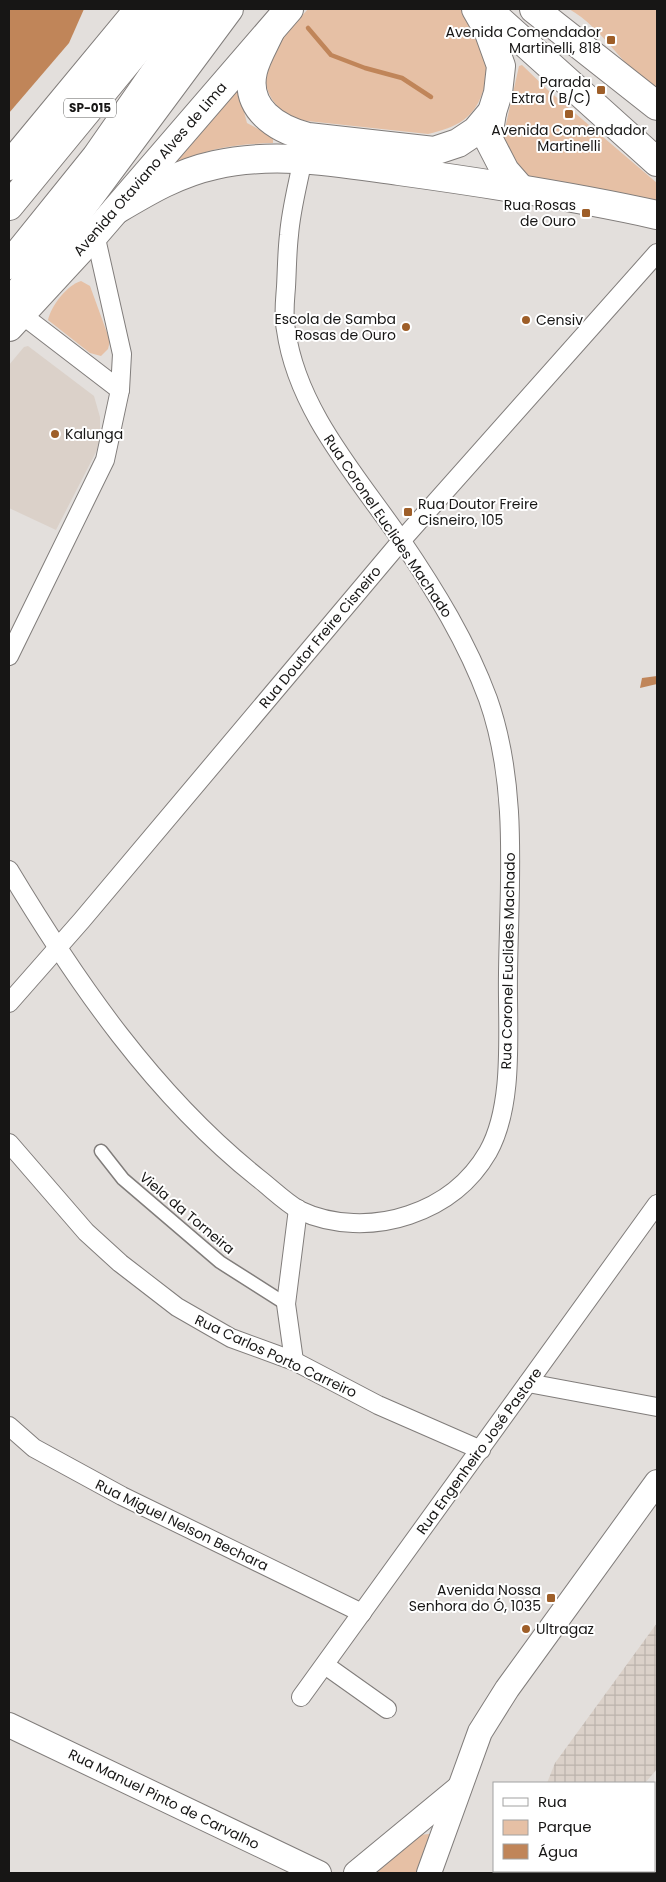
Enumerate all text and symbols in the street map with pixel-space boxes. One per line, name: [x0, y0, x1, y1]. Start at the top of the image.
place label: Avenida Comendador Martinelli, 818: [446, 22, 601, 58]
marker: Avenida Comendador Martinelli, 818: [605, 34, 617, 46]
place label: Parada Extra ( B/C): [511, 72, 591, 108]
street label: Avenida Otaviano Alves de Lima: [69, 78, 231, 260]
marker: Parada Extra ( B/C): [595, 84, 607, 96]
road number: SP-015: [64, 99, 116, 118]
marker: Avenida Comendador Martinelli: [563, 108, 575, 120]
place label: Avenida Comendador Martinelli: [491, 120, 647, 156]
place label: Rua Rosas de Ouro: [504, 195, 576, 231]
marker: Rua Rosas de Ouro: [580, 207, 592, 219]
place label: Escola de Samba Rosas de Ouro: [274, 309, 396, 345]
place label: Censiv: [536, 310, 583, 330]
marker: Censiv: [520, 314, 532, 326]
marker: Escola de Samba Rosas de Ouro: [400, 321, 412, 333]
place label: Kalunga: [65, 424, 123, 444]
marker: Kalunga: [49, 428, 61, 440]
street label: Rua Coronel Euclides Machado: [319, 430, 457, 622]
place label: Rua Doutor Freire Cisneiro, 105: [418, 494, 538, 530]
marker: Rua Doutor Freire Cisneiro, 105: [402, 506, 414, 518]
street label: Rua Doutor Freire Cisneiro: [254, 561, 386, 713]
street label: Rua Coronel Euclides Machado: [496, 852, 520, 1070]
street label: Viela da Torneira: [135, 1167, 239, 1259]
street label: Rua Carlos Porto Carreiro: [192, 1310, 360, 1402]
street label: Rua Engenheiro José Pastore: [412, 1363, 547, 1539]
street label: Rua Miguel Nelson Bechara: [92, 1474, 272, 1576]
place label: Avenida Nossa Senhora do Ó, 1035: [409, 1580, 541, 1616]
marker: Avenida Nossa Senhora do Ó, 1035: [545, 1592, 557, 1604]
place label: Ultragaz: [536, 1619, 594, 1639]
marker: Ultragaz: [520, 1623, 532, 1635]
street label: Rua Manuel Pinto de Carvalho: [65, 1744, 263, 1854]
legend: [493, 1782, 656, 1872]
text: Rua: [538, 1791, 567, 1812]
text: Parque: [538, 1816, 591, 1837]
text: Água: [538, 1841, 578, 1862]

